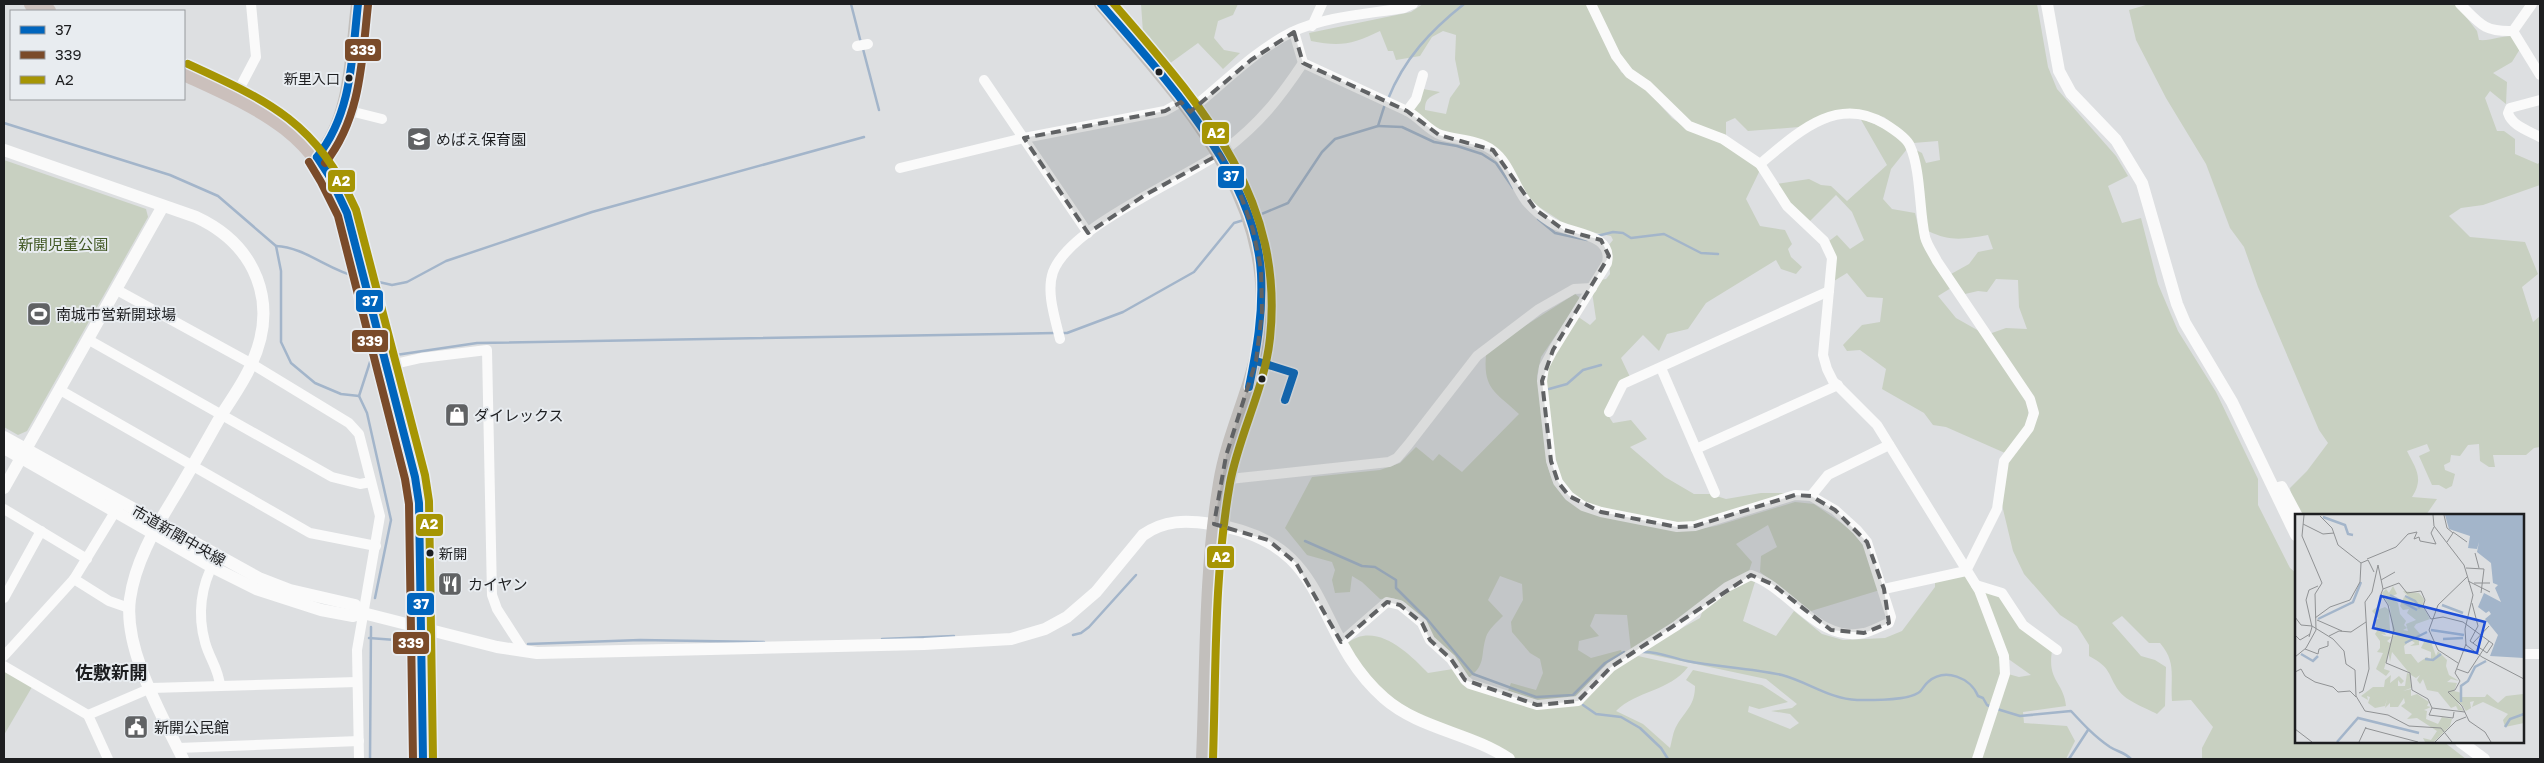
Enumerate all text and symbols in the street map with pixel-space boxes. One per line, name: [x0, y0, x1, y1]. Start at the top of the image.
legend: [10, 10, 185, 100]
text: 37: [55, 20, 72, 38]
line badge: 339: [344, 38, 382, 62]
text: 339: [350, 41, 376, 58]
text: 339: [55, 45, 82, 63]
unlabelled marker: [1154, 67, 1164, 77]
text: A2: [55, 70, 74, 88]
place label: 新里入口: [284, 70, 340, 87]
marker: 新里入口: [344, 73, 354, 83]
line badge: A2: [1201, 121, 1230, 145]
text: A2: [1207, 124, 1226, 141]
school or university icon: めばえ保育園: [406, 126, 432, 152]
place label: めばえ保育園: [436, 130, 526, 148]
line badge: 37: [1217, 165, 1245, 189]
text: 37: [1223, 167, 1239, 184]
line badge: A2: [327, 169, 356, 193]
text: A2: [332, 172, 351, 189]
park label: 新開児童公園: [18, 235, 108, 253]
line badge: 37: [355, 289, 384, 313]
text: 37: [362, 292, 378, 309]
sports icon: 南城市営新開球場: [26, 301, 52, 327]
place label: 南城市営新開球場: [56, 305, 176, 323]
line badge: 339: [351, 329, 389, 353]
text: 339: [357, 332, 383, 349]
unlabelled marker: [1257, 374, 1267, 384]
shop icon: ダイレックス: [444, 402, 470, 428]
place label: ダイレックス: [474, 406, 564, 424]
street label: 市道新開中央線: [129, 501, 229, 569]
line badge: A2: [415, 513, 444, 537]
inset map: [2295, 514, 2524, 743]
text: A2: [420, 515, 439, 532]
place label: 新開: [439, 545, 467, 562]
line badge: A2: [1206, 545, 1235, 569]
marker: 新開: [425, 548, 435, 558]
text: A2: [1212, 548, 1231, 565]
restaurant icon: カイヤン: [437, 571, 463, 597]
place label: カイヤン: [468, 575, 528, 593]
line badge: 37: [406, 592, 435, 616]
text: 37: [413, 595, 429, 612]
line badge: 339: [392, 631, 430, 655]
text: 339: [398, 634, 424, 651]
district label: 佐敷新開: [75, 661, 147, 683]
public building icon: 新開公民館: [123, 714, 149, 740]
place label: 新開公民館: [154, 718, 229, 736]

